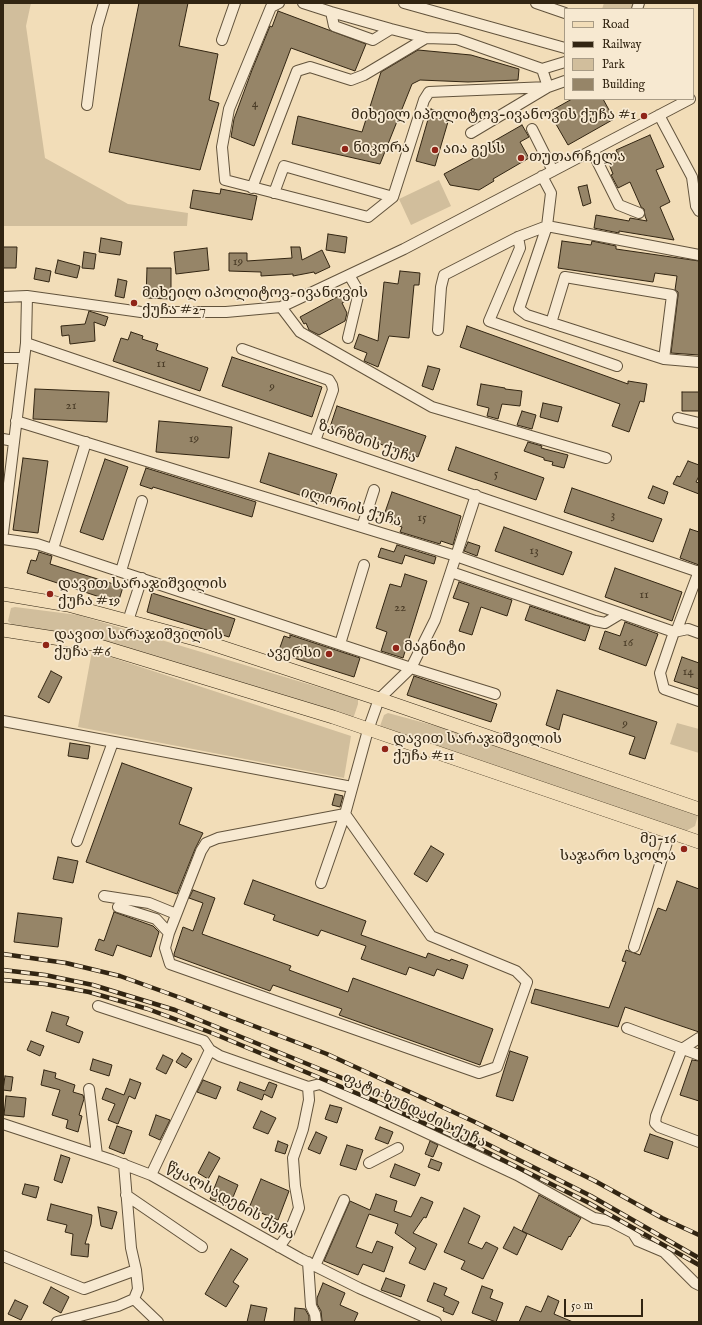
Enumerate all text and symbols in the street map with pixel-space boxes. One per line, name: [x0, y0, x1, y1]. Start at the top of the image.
legend: [564, 8, 694, 100]
text: Road: [602, 17, 629, 32]
text: Railway: [602, 37, 641, 52]
text: Park: [602, 57, 625, 72]
text: Building: [602, 77, 645, 92]
house number: 4: [252, 96, 258, 112]
place label: მიხეილ იპოლიტოვ-ივანოვის ქუჩა #1: [351, 107, 636, 125]
marker: მიხეილ იპოლიტოვ-ივანოვის ქუჩა #1: [639, 111, 649, 121]
place label: ნიკორა: [353, 140, 410, 158]
place label: აია გესს: [443, 141, 505, 159]
marker: ნიკორა: [340, 144, 350, 154]
marker: აია გესს: [430, 145, 440, 155]
place label: თუთარჩელა: [529, 149, 626, 167]
marker: თუთარჩელა: [516, 153, 526, 163]
house number: 19: [233, 254, 243, 270]
place label: მიხეილ იპოლიტოვ-ივანოვის ქუჩა #27: [142, 285, 368, 320]
marker: მიხეილ იპოლიტოვ-ივანოვის ქუჩა #27: [129, 298, 139, 308]
house number: 11: [156, 356, 166, 372]
house number: 9: [269, 379, 275, 395]
house number: 21: [66, 398, 76, 414]
street label: ზარზმის ქუჩა: [315, 418, 419, 468]
house number: 19: [189, 431, 199, 447]
house number: 5: [494, 466, 498, 482]
street label: ილორის ქუჩა: [298, 484, 404, 532]
house number: 3: [611, 507, 615, 523]
house number: 15: [417, 510, 427, 526]
house number: 13: [529, 543, 539, 559]
place label: დავით სარაჯიშვილის ქუჩა #19: [58, 576, 227, 611]
house number: 11: [639, 587, 649, 603]
marker: დავით სარაჯიშვილის ქუჩა #19: [45, 589, 55, 599]
house number: 22: [394, 600, 406, 616]
place label: დავით სარაჯიშვილის ქუჩა #6: [54, 627, 223, 662]
house number: 16: [623, 635, 633, 651]
place label: მაგნიტი: [404, 639, 466, 657]
marker: დავით სარაჯიშვილის ქუჩა #6: [41, 640, 51, 650]
marker: მაგნიტი: [391, 643, 401, 653]
place label: ავერსი: [267, 645, 321, 663]
marker: ავერსი: [324, 649, 334, 659]
house number: 14: [682, 664, 694, 680]
house number: 9: [622, 716, 628, 732]
place label: დავით სარაჯიშვილის ქუჩა #11: [393, 731, 562, 766]
marker: დავით სარაჯიშვილის ქუჩა #11: [380, 744, 390, 754]
place label: მე-16 საჯარო სკოლა: [560, 831, 676, 866]
marker: მე-16 საჯარო სკოლა: [679, 844, 689, 854]
street label: ფატი ხუნდაძის ქუჩა: [339, 1070, 489, 1152]
street label: წყალსადენის ქუჩა: [163, 1159, 297, 1245]
scale bar: [566, 1291, 645, 1317]
text: 50 m: [571, 1298, 593, 1313]

